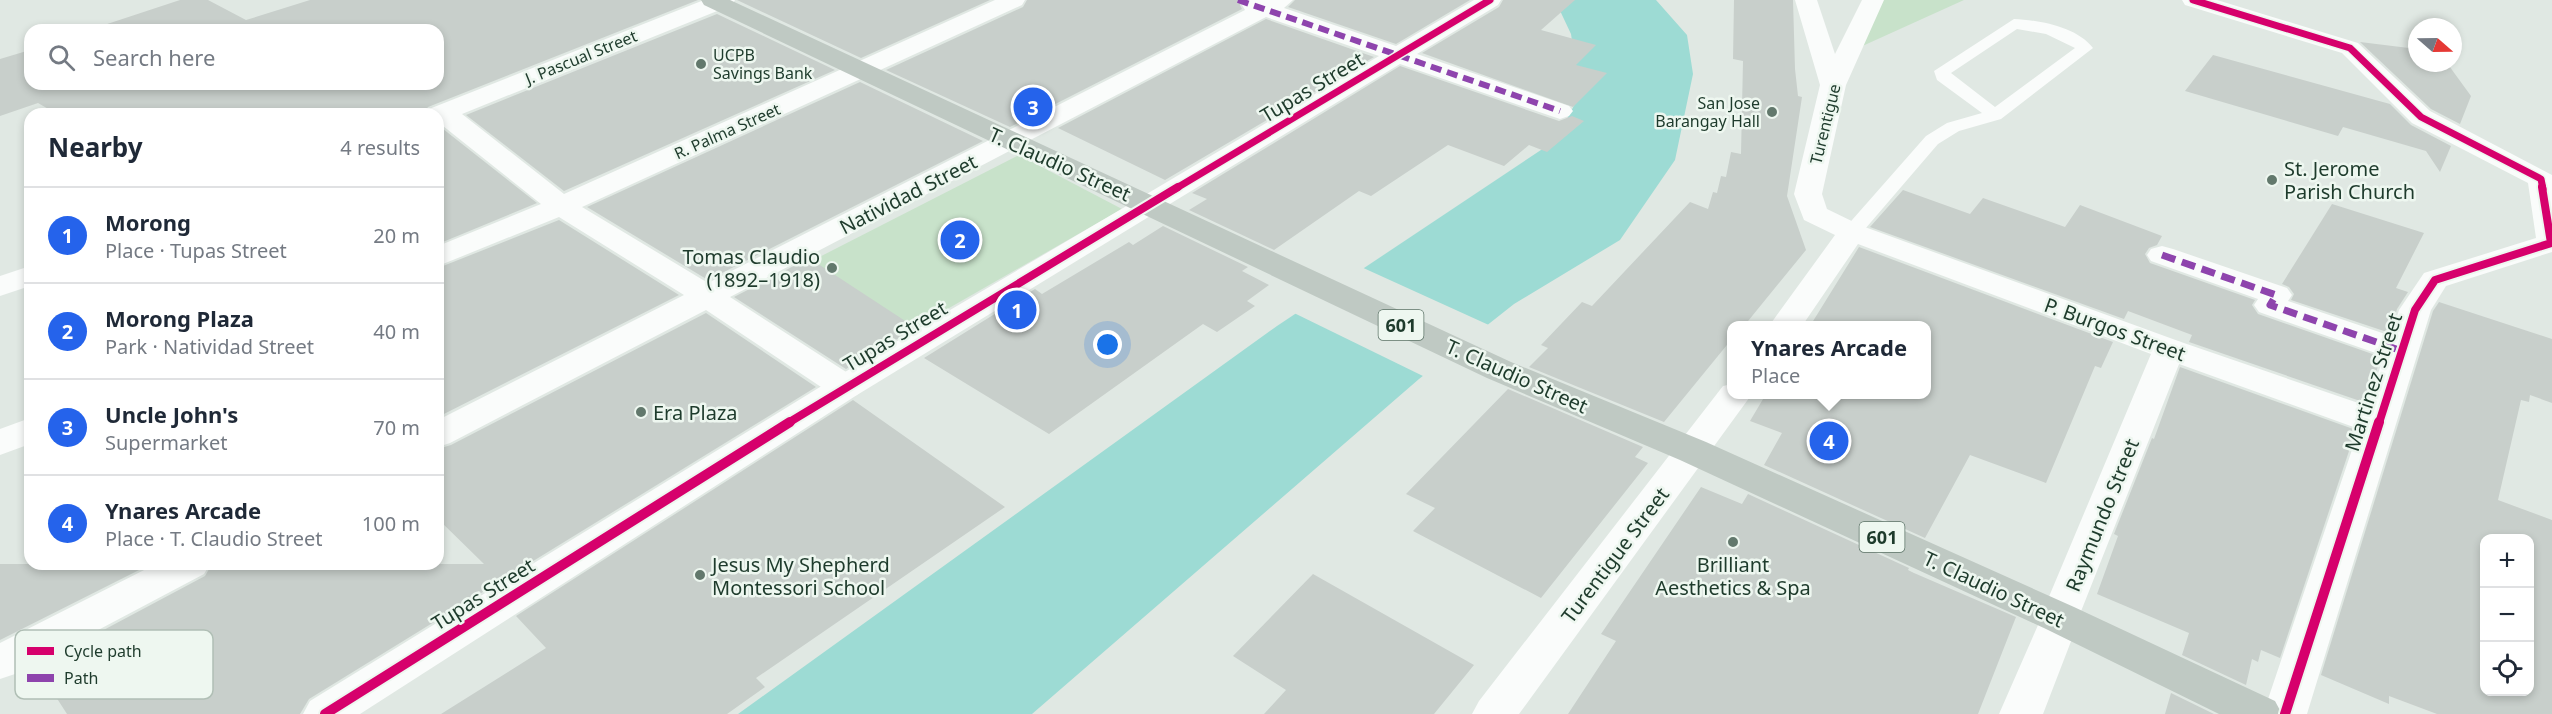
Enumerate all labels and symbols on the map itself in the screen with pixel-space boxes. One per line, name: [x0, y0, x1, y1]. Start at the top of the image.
north arrow: [2408, 18, 2462, 72]
street label: J. Pascual Street: [520, 24, 640, 90]
place label: UCPB Savings Bank: [713, 44, 813, 84]
street label: Tupas Street: [1255, 45, 1369, 129]
marker: UCPB Savings Bank: [694, 57, 708, 71]
street label: Turentigue: [1804, 82, 1846, 166]
pin: 3: [1014, 84, 1052, 130]
place label: San Jose Barangay Hall: [1655, 92, 1760, 132]
street label: R. Palma Street: [670, 98, 784, 164]
marker: San Jose Barangay Hall: [1765, 105, 1779, 119]
street label: T. Claudio Street: [985, 121, 1135, 207]
street label: Natividad Street: [835, 148, 981, 240]
place label: St. Jerome Parish Church: [2284, 155, 2415, 205]
marker: St. Jerome Parish Church: [2265, 173, 2279, 187]
pin: 2: [940, 218, 980, 262]
place label: Tomas Claudio (1892–1918): [683, 243, 820, 293]
marker: Tomas Claudio (1892–1918): [825, 261, 839, 275]
pin: 1: [998, 288, 1036, 332]
street label: P. Burgos Street: [2041, 291, 2189, 367]
street label: Tupas Street: [838, 294, 952, 378]
street label: Martinez Street: [2338, 309, 2408, 455]
road number: 601: [1378, 310, 1424, 340]
your location: [1093, 330, 1122, 359]
street label: T. Claudio Street: [1442, 333, 1592, 419]
place label: Era Plaza: [653, 399, 738, 426]
marker: Era Plaza: [634, 405, 648, 419]
pin: 4: [1810, 418, 1848, 464]
street label: Raymundo Street: [2059, 435, 2145, 595]
street label: Turentigue Street: [1555, 482, 1675, 628]
road number: 601: [1860, 522, 1904, 552]
marker: Brilliant Aesthetics & Spa: [1726, 535, 1740, 549]
street label: T. Claudio Street: [1919, 545, 2069, 633]
place label: Jesus My Shepherd Montessori School: [710, 551, 890, 601]
place label: Brilliant Aesthetics & Spa: [1655, 551, 1811, 601]
street label: Tupas Street: [426, 552, 540, 636]
marker: Jesus My Shepherd Montessori School: [693, 568, 707, 582]
legend: [15, 630, 213, 699]
text: Cycle path: [64, 640, 142, 662]
text: Path: [64, 667, 98, 689]

